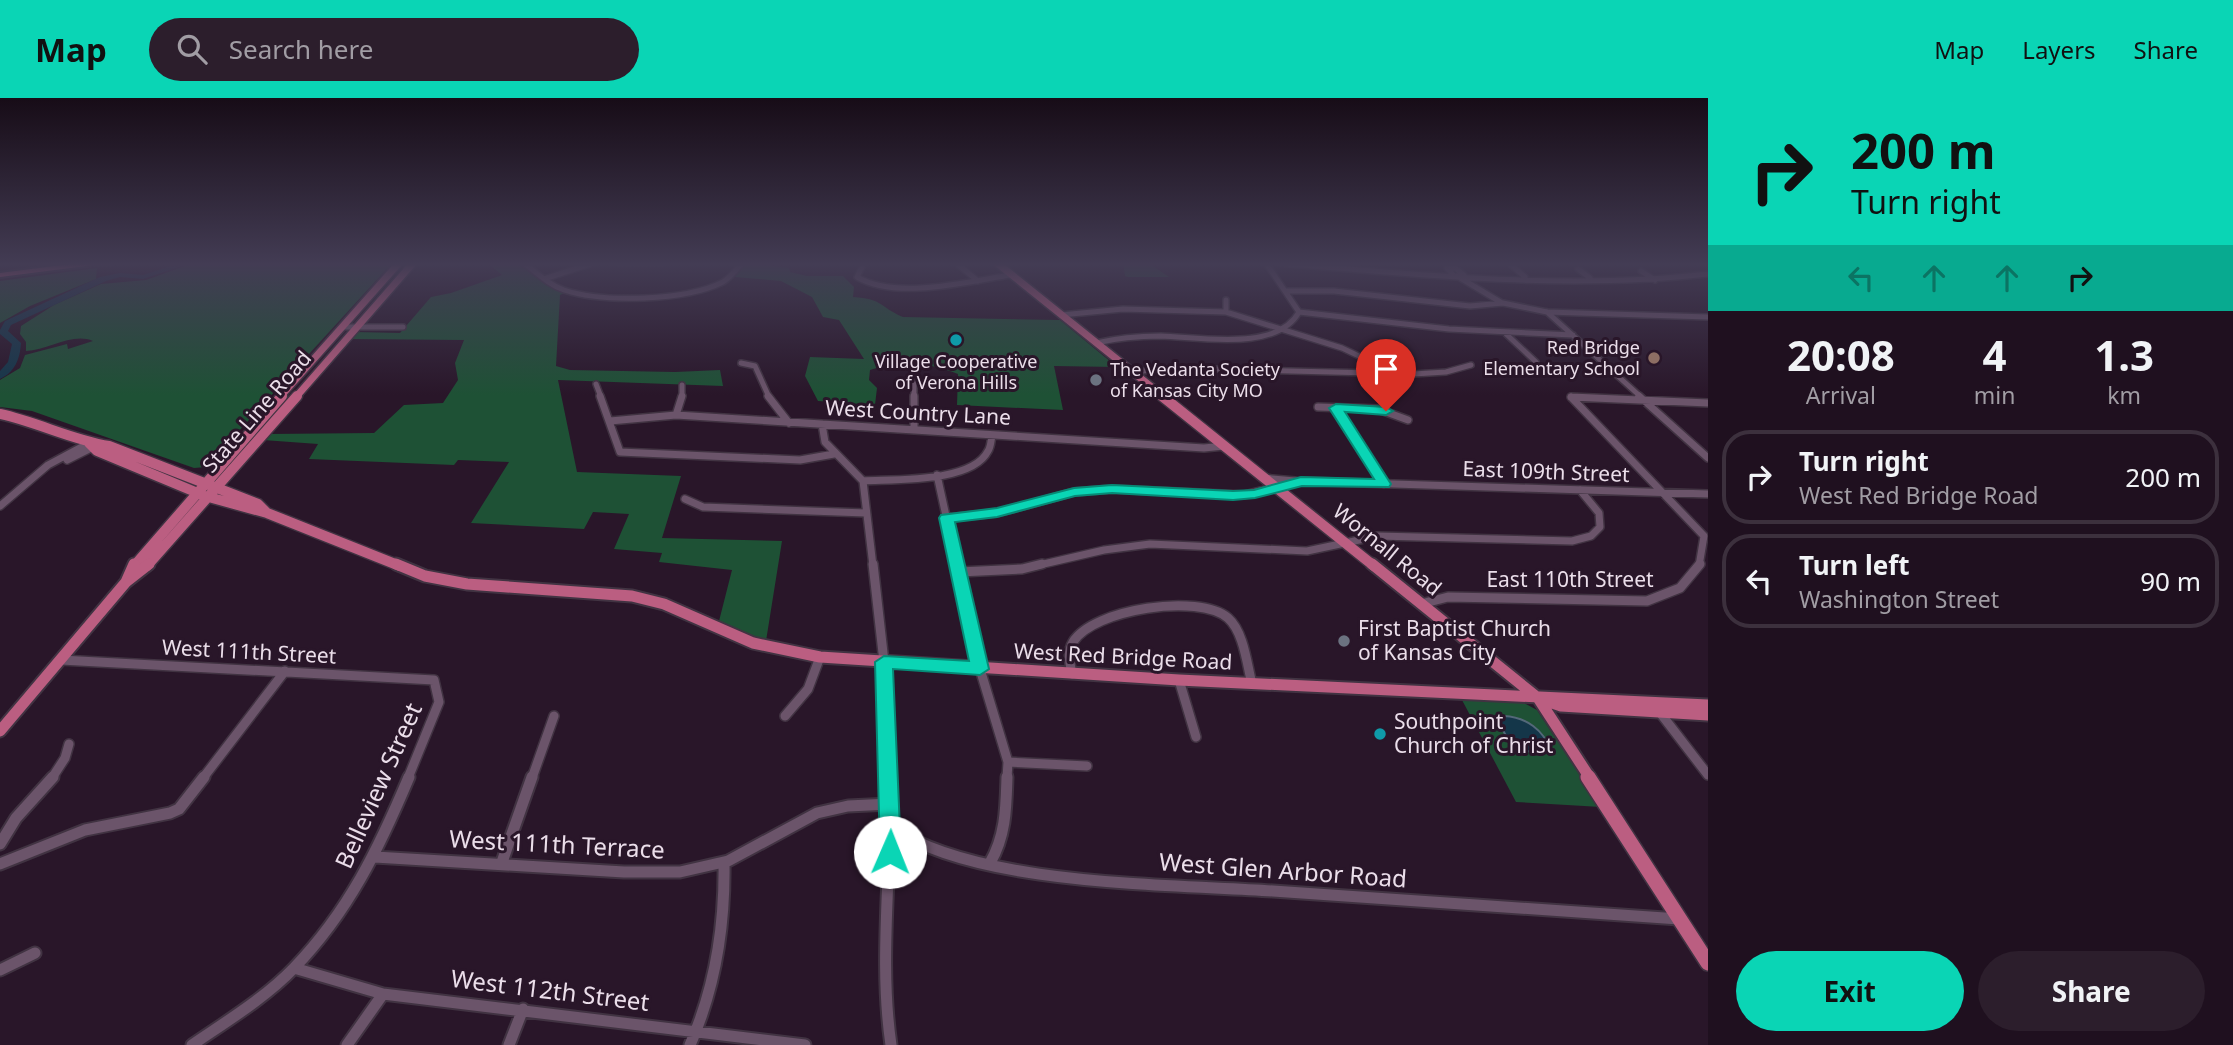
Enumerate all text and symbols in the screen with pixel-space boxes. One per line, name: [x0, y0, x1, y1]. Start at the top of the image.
search box: [149, 18, 639, 81]
text: Map: [35, 27, 107, 72]
icon: search: [173, 30, 211, 68]
text: Search here: [229, 31, 373, 67]
text: Map: [1934, 33, 1984, 66]
text: Layers: [2022, 33, 2096, 66]
text: Share: [2134, 33, 2198, 66]
text: 200 m: [1851, 117, 1996, 183]
icon: right: [1736, 126, 1827, 217]
text: Turn right: [1851, 180, 2001, 223]
icon: left: [1842, 259, 1880, 297]
icon: ahead: [1915, 259, 1953, 297]
icon: ahead: [1988, 259, 2026, 297]
icon: right: [2061, 259, 2099, 297]
text: 20:08: [1787, 326, 1895, 383]
text: 4: [1983, 326, 2007, 383]
text: 1.3: [2094, 326, 2154, 383]
marker: Village Cooperative of Verona Hills: [948, 332, 964, 348]
place label: Red Bridge Elementary School: [1483, 335, 1640, 380]
pin: [1356, 339, 1416, 411]
street label: State Line Road: [196, 344, 317, 478]
place label: Village Cooperative of Verona Hills: [875, 349, 1037, 394]
icon: arrive: [1367, 350, 1405, 388]
marker: Red Bridge Elementary School: [1646, 350, 1662, 366]
place label: The Vedanta Society of Kansas City MO: [1110, 357, 1281, 402]
marker: The Vedanta Society of Kansas City MO: [1088, 372, 1104, 388]
text: Arrival: [1806, 379, 1876, 411]
text: min: [1974, 379, 2015, 411]
text: km: [2107, 379, 2141, 411]
street label: West Country Lane: [824, 393, 1012, 431]
text: Turn right: [1799, 443, 1929, 479]
street label: East 109th Street: [1462, 454, 1631, 488]
icon: right: [1740, 458, 1778, 496]
text: 200 m: [2125, 459, 2201, 495]
text: West Red Bridge Road: [1799, 479, 2039, 511]
street label: Wornall Road: [1328, 497, 1448, 602]
text: Turn left: [1799, 547, 1910, 583]
icon: left: [1740, 562, 1778, 600]
text: 90 m: [2140, 563, 2201, 599]
street label: East 110th Street: [1486, 565, 1654, 593]
text: Washington Street: [1799, 583, 1999, 615]
place label: First Baptist Church of Kansas City: [1358, 614, 1551, 666]
street label: West 111th Street: [161, 632, 337, 670]
marker: First Baptist Church of Kansas City: [1336, 633, 1352, 649]
street label: West Red Bridge Road: [1013, 636, 1233, 676]
street label: Belleview Street: [326, 697, 429, 873]
place label: Southpoint Church of Christ: [1394, 707, 1554, 759]
marker: Southpoint Church of Christ: [1372, 726, 1388, 742]
position arrow: [853, 815, 927, 889]
street label: West 111th Terrace: [448, 821, 666, 866]
street label: West Glen Arbor Road: [1158, 844, 1408, 895]
button: Exit: [1736, 951, 1964, 1031]
button: Share: [1978, 951, 2205, 1031]
street label: West 112th Street: [449, 961, 652, 1018]

